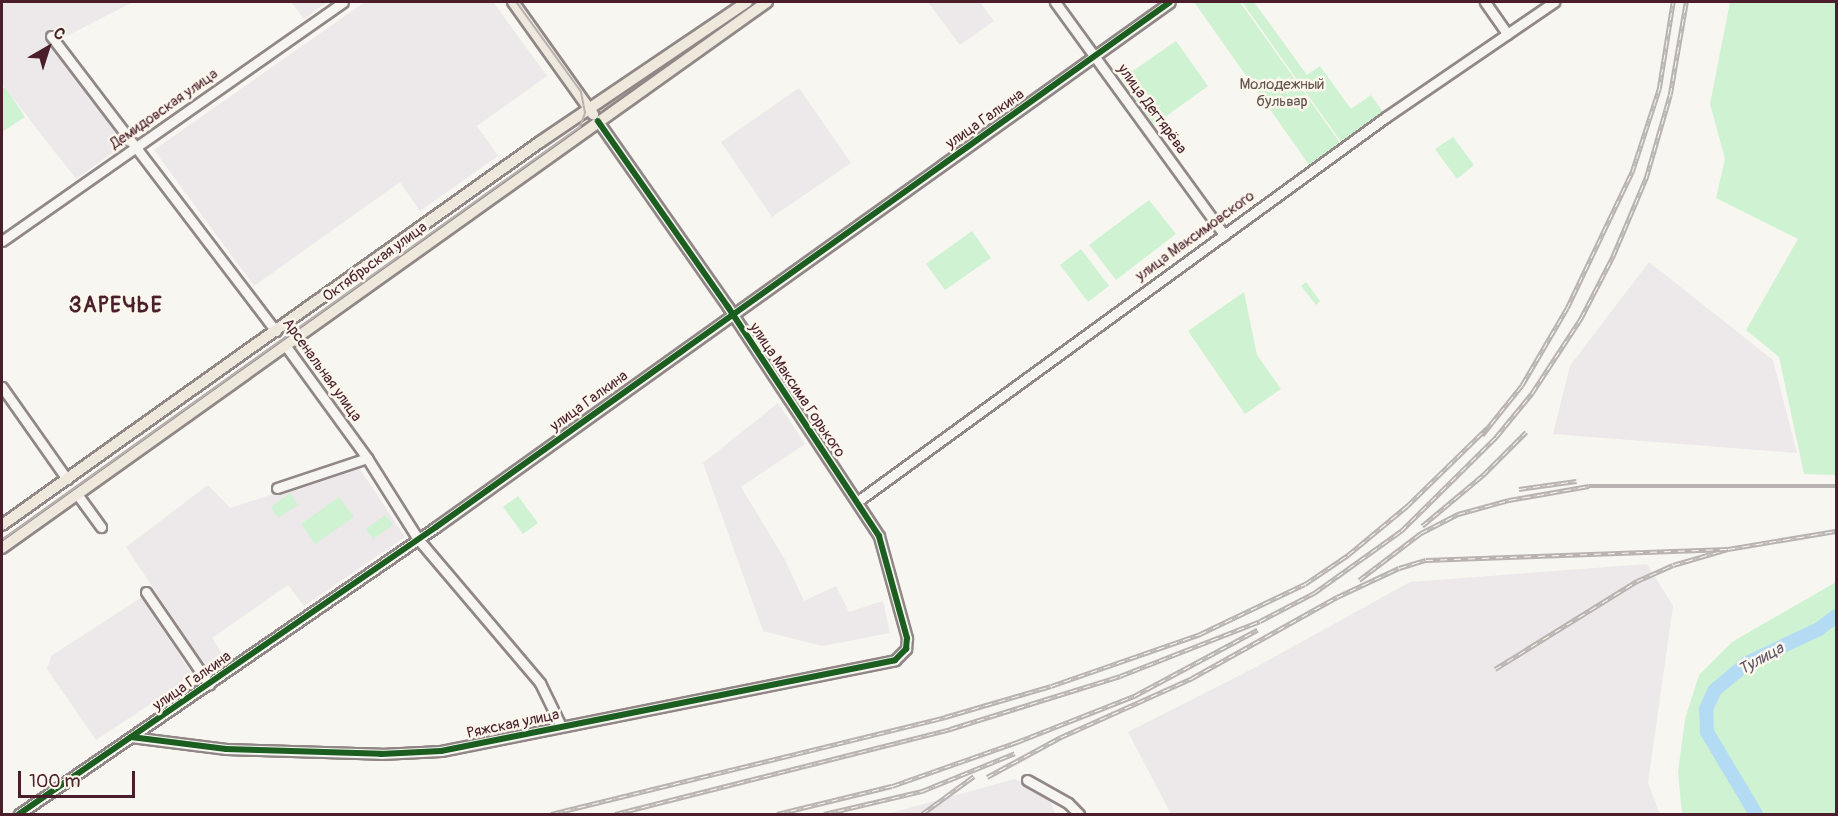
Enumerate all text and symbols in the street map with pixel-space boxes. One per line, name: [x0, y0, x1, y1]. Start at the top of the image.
north arrow: [18, 18, 78, 78]
text: С: [49, 23, 69, 45]
street label: улица Дегтярёва: [1114, 61, 1190, 157]
street label: Демидовская улица: [107, 65, 221, 153]
park label: Молодежный бульвар: [1239, 75, 1325, 110]
street label: улица Галкина: [942, 85, 1028, 153]
street label: улица Максимовского: [1132, 187, 1258, 285]
street label: Октябрьская улица: [319, 218, 431, 306]
district label: ЗАРЕЧЬЕ: [69, 293, 163, 319]
street label: Арсенальная улица: [279, 315, 365, 425]
street label: улица Максима Горького: [745, 319, 849, 461]
street label: улица Галкина: [547, 367, 631, 435]
water label: Тулица: [1735, 639, 1787, 679]
street label: улица Галкина: [149, 647, 235, 715]
street label: Ряжская улица: [465, 705, 561, 743]
scale bar: [21, 759, 138, 797]
text: 100 m: [29, 770, 81, 793]

